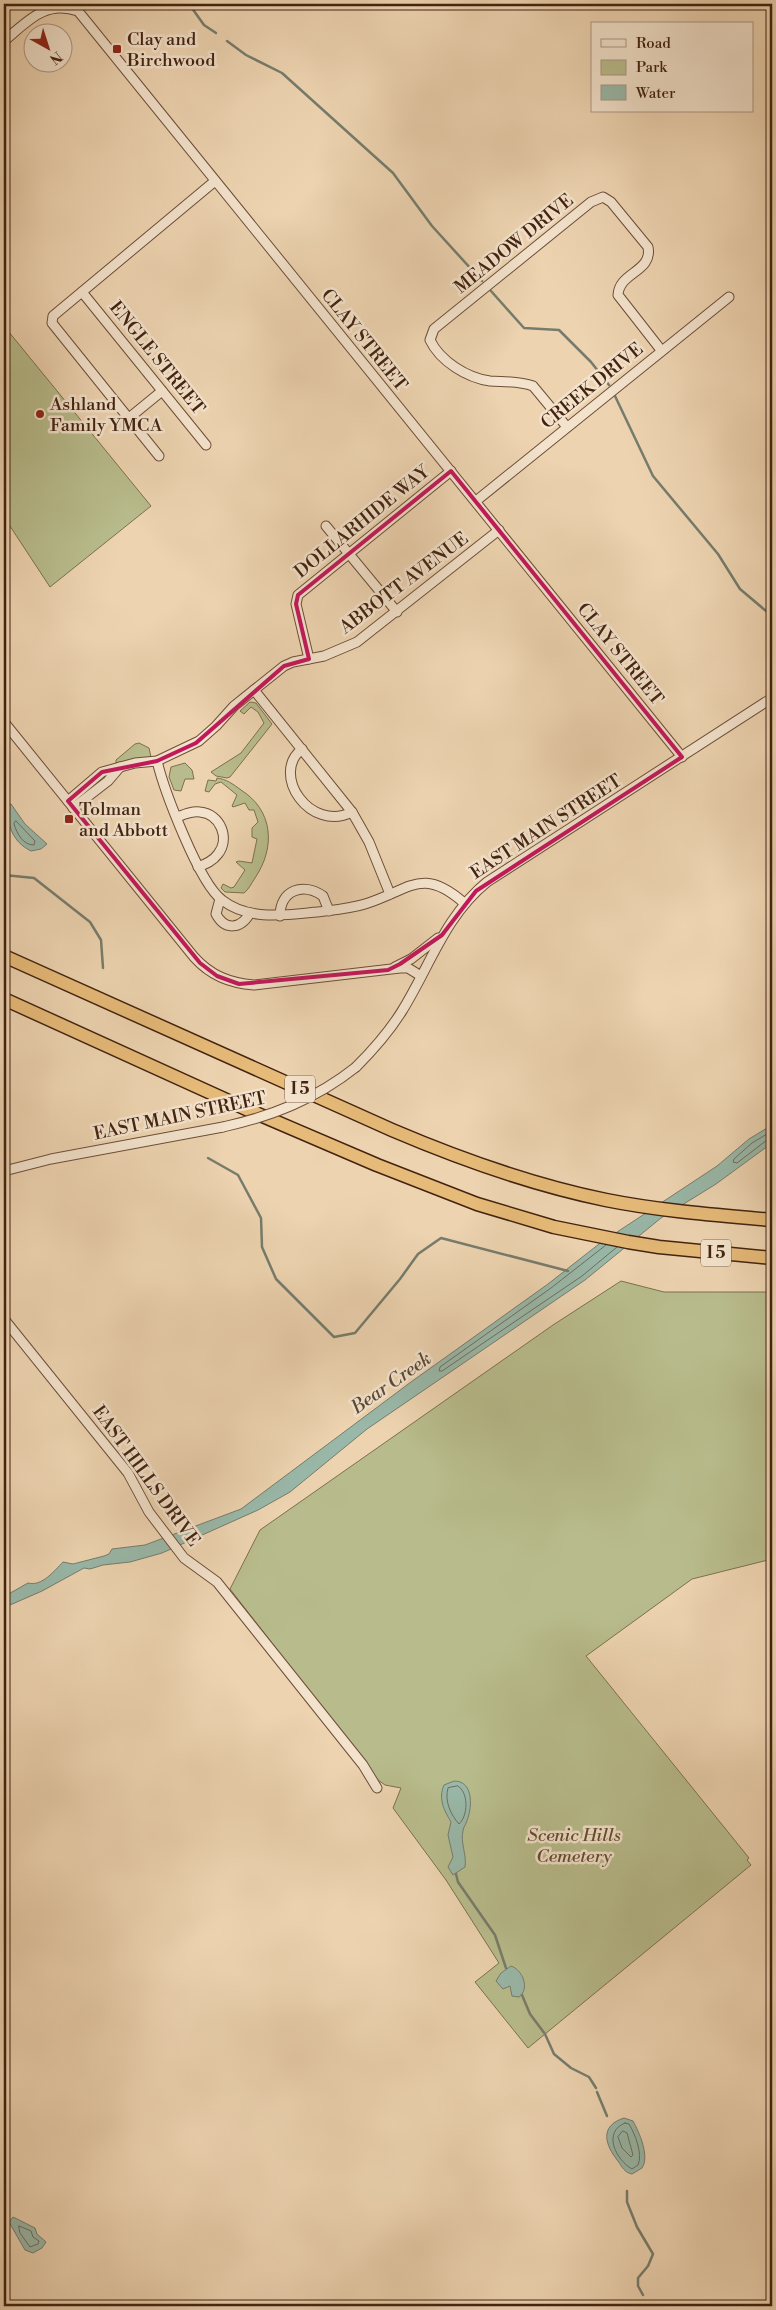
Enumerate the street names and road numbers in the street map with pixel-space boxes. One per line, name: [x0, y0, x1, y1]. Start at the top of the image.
street label: MEADOW DRIVE: [450, 189, 578, 299]
street label: CLAY STREET: [316, 284, 412, 396]
street label: ENGLE STREET: [104, 297, 210, 420]
street label: CREEK DRIVE: [536, 338, 648, 434]
street label: DOLLARHIDE WAY: [290, 460, 435, 584]
street label: ABBOTT AVENUE: [334, 527, 473, 640]
street label: CLAY STREET: [572, 598, 668, 710]
street label: EAST MAIN STREET: [466, 769, 626, 885]
road number: I 5: [285, 1076, 315, 1102]
street label: EAST MAIN STREET: [91, 1086, 269, 1146]
road number: I 5: [701, 1240, 731, 1266]
street label: EAST HILLS DRIVE: [87, 1401, 205, 1551]

